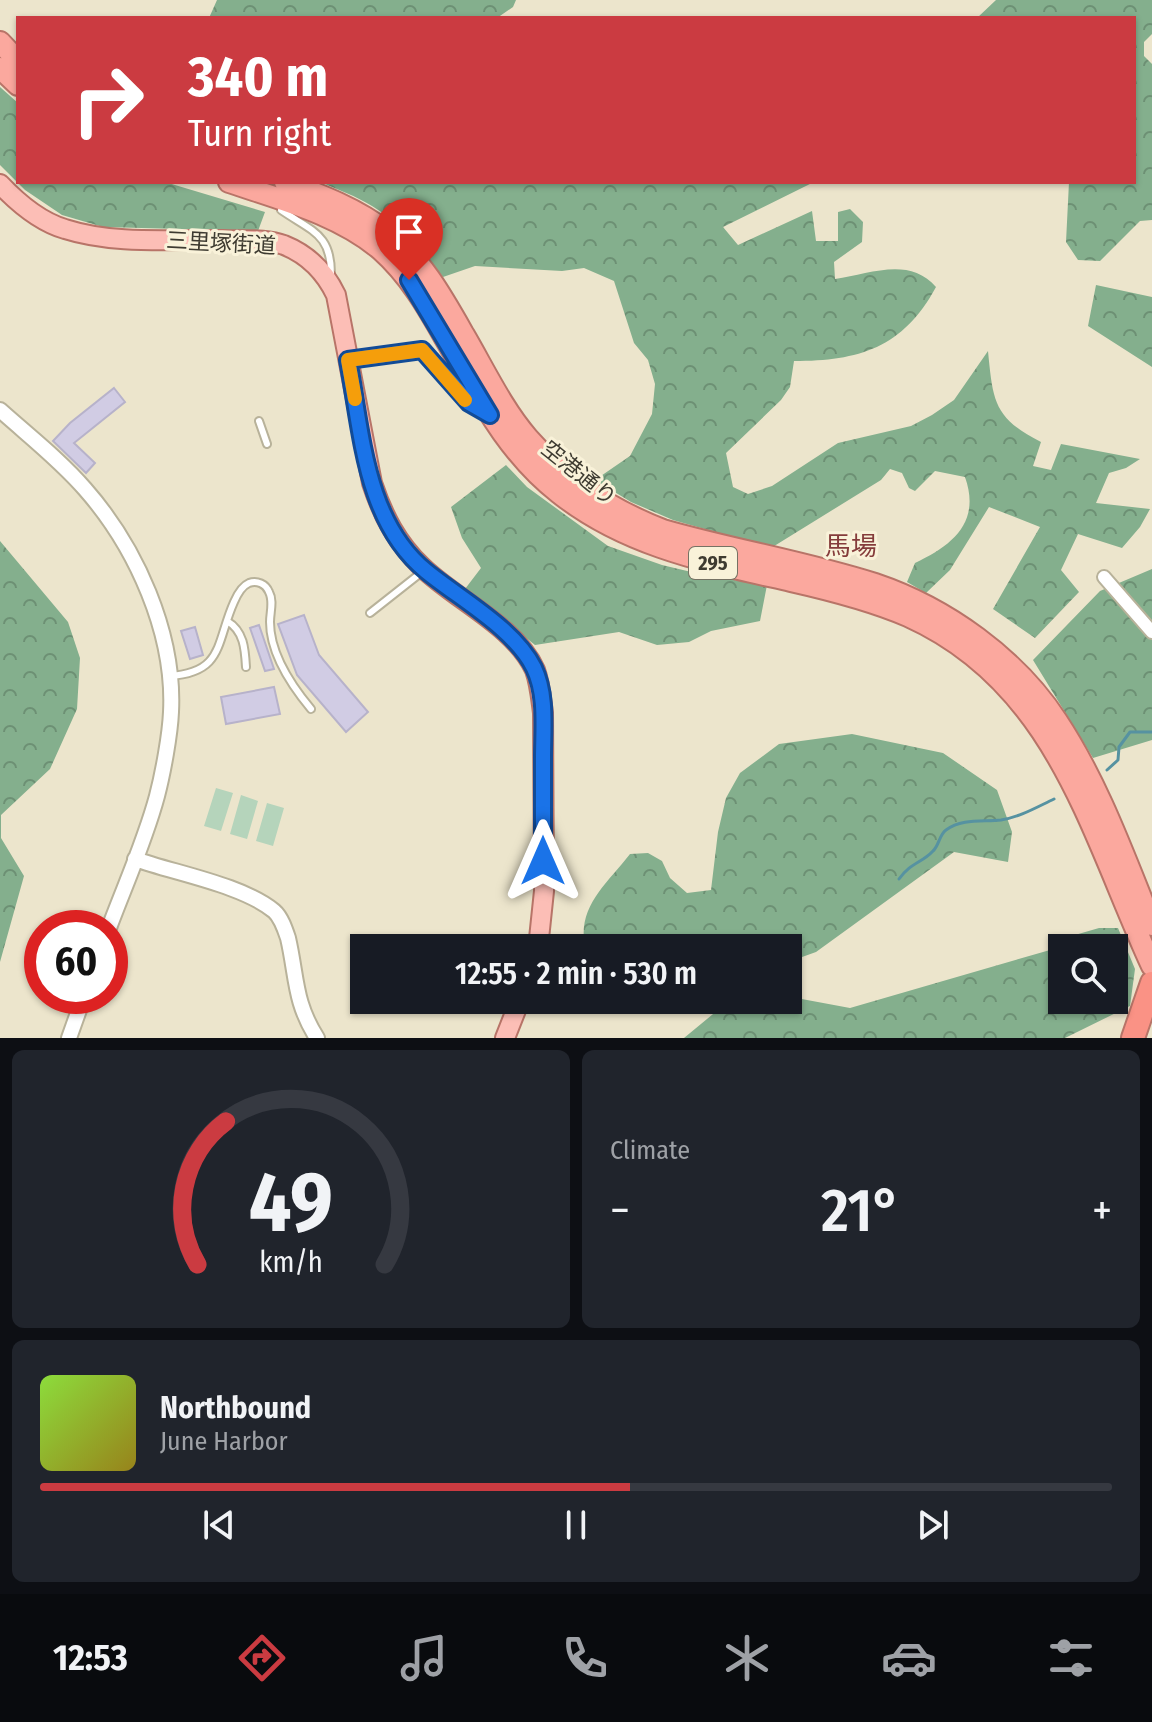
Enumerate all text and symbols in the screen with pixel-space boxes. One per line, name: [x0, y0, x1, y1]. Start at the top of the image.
text: 340 m: [188, 44, 328, 111]
icon: right: [56, 48, 160, 152]
text: Turn right: [188, 112, 331, 156]
pin: [375, 198, 443, 280]
icon: arrive: [387, 210, 431, 254]
street label: 三里塚街道: [165, 227, 277, 259]
street label: 空港通り: [536, 435, 622, 511]
district label: 馬場: [825, 531, 877, 562]
road number: 295: [689, 547, 737, 579]
position arrow: [501, 819, 585, 903]
speed limit sign: 60: [24, 910, 128, 1014]
map controls: [1048, 934, 1128, 1014]
button: search: [1048, 934, 1128, 1014]
text: 12:55 · 2 min · 530 m: [455, 956, 697, 992]
text: Climate: [610, 1135, 690, 1166]
text: 49: [249, 1153, 333, 1253]
text: 21°: [821, 1175, 901, 1247]
text: −: [610, 1184, 630, 1237]
text: +: [1092, 1184, 1112, 1237]
text: km/h: [259, 1245, 323, 1280]
text: Northbound: [160, 1390, 311, 1426]
text: June Harbor: [160, 1426, 288, 1457]
icon: previous: [197, 1503, 241, 1547]
icon: pause: [554, 1503, 598, 1547]
icon: next: [911, 1503, 955, 1547]
icon: directions: [234, 1630, 290, 1686]
icon: music: [396, 1630, 452, 1686]
icon: phone: [557, 1630, 613, 1686]
icon: climate: [719, 1630, 775, 1686]
icon: car: [881, 1630, 937, 1686]
icon: filters: [1043, 1630, 1099, 1686]
text: 12:53: [53, 1636, 128, 1680]

